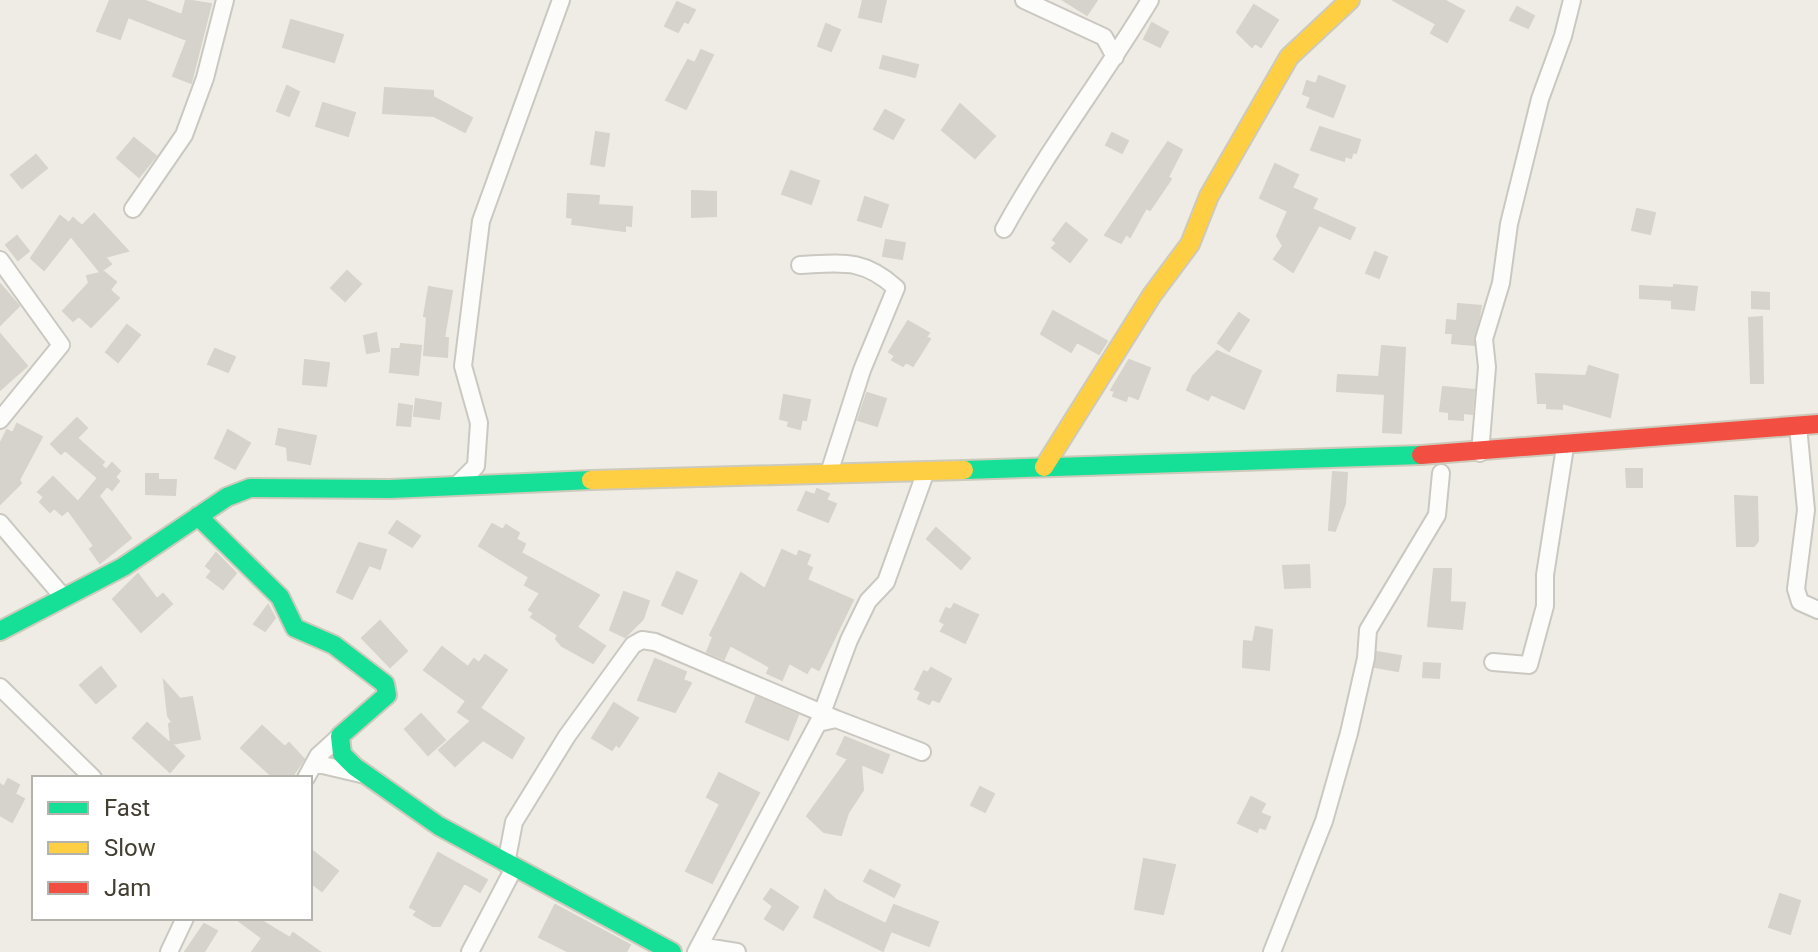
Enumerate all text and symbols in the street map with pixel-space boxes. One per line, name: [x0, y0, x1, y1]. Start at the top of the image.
legend: [32, 776, 312, 920]
text: Fast: [104, 794, 150, 822]
text: Slow: [104, 834, 156, 862]
text: Jam: [104, 874, 151, 902]

